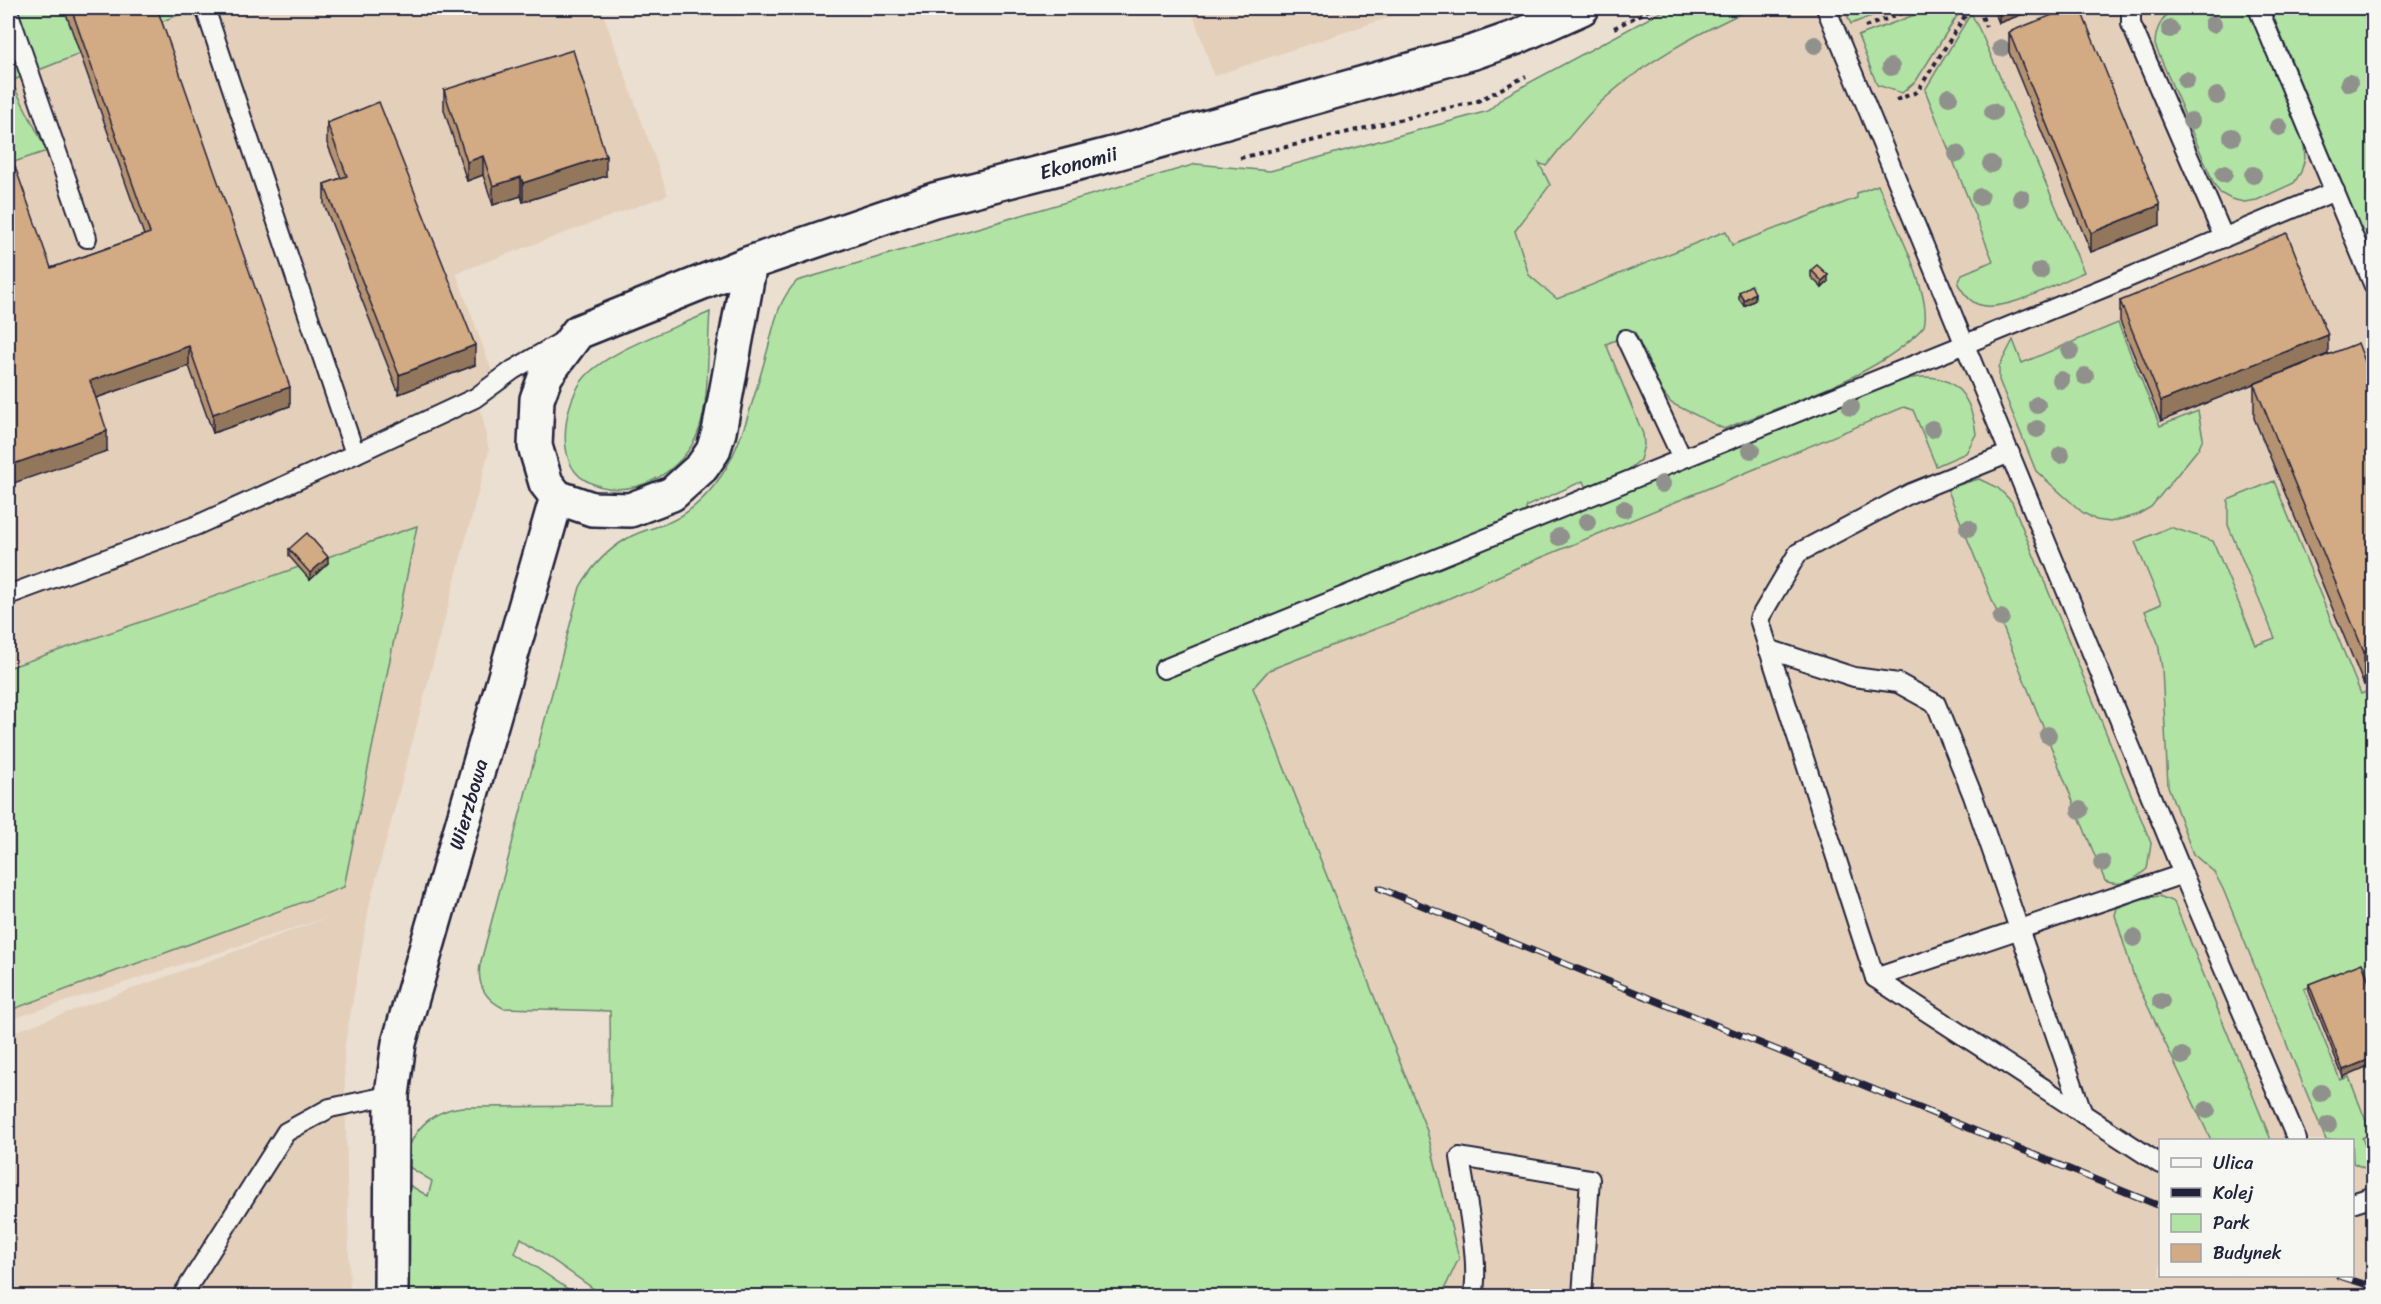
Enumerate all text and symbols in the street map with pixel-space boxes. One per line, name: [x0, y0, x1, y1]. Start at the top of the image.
street label: Ekonomii: [1036, 136, 1123, 190]
street label: Wierzbowa: [438, 755, 498, 854]
legend: [2159, 1139, 2354, 1277]
text: Ulica: [2213, 1147, 2254, 1179]
text: Kolej: [2213, 1177, 2253, 1209]
text: Park: [2213, 1207, 2250, 1239]
text: Budynek: [2213, 1237, 2282, 1269]

